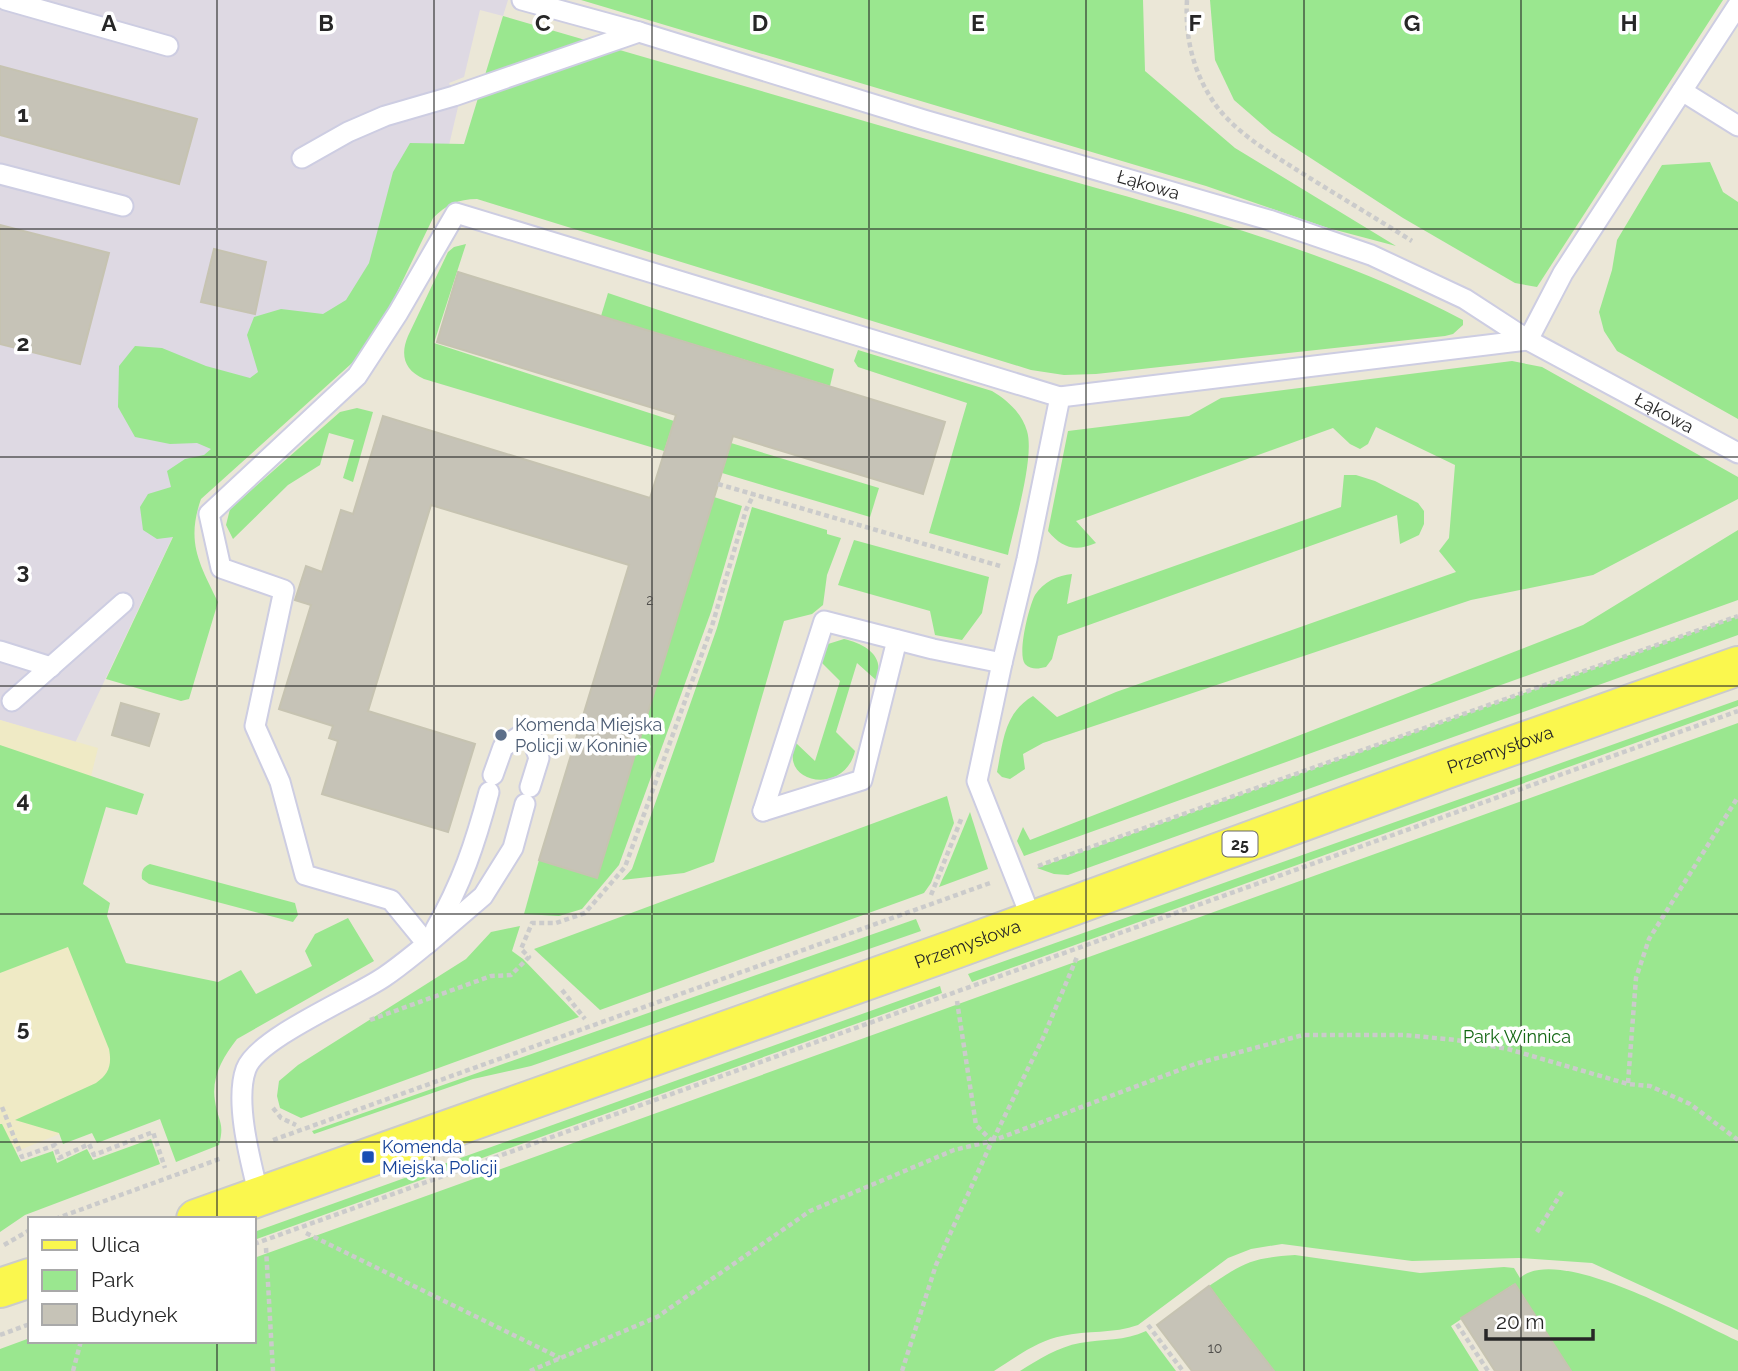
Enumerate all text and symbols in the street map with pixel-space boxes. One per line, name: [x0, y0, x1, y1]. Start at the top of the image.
text: A: [101, 9, 117, 36]
text: B: [318, 9, 334, 36]
text: C: [535, 9, 551, 36]
text: D: [752, 9, 768, 36]
text: E: [971, 9, 985, 36]
text: F: [1188, 9, 1202, 36]
text: G: [1404, 9, 1420, 36]
text: H: [1620, 9, 1638, 36]
text: 1: [17, 100, 29, 127]
street label: Łąkowa: [1115, 165, 1182, 204]
text: 2: [17, 329, 29, 356]
street label: Łąkowa: [1631, 388, 1697, 437]
text: 3: [17, 557, 29, 584]
house number: 2: [646, 592, 654, 608]
place label: Komenda Miejska Policji w Koninie: [515, 714, 662, 756]
street label: Przemysłowa: [1444, 721, 1556, 778]
marker: Komenda Miejska Policji w Koninie: [493, 727, 509, 743]
text: 4: [16, 786, 30, 813]
road number: 25: [1222, 832, 1258, 856]
street label: Przemysłowa: [912, 915, 1023, 973]
text: 5: [17, 1014, 30, 1041]
park label: Park Winnica: [1463, 1026, 1571, 1047]
place label: Komenda Miejska Policji: [382, 1136, 497, 1178]
marker: Komenda Miejska Policji: [360, 1149, 376, 1165]
legend: [28, 1217, 256, 1343]
text: Ulica: [91, 1232, 140, 1257]
text: Park: [91, 1267, 134, 1292]
scale bar: [1486, 1298, 1593, 1342]
text: Budynek: [91, 1302, 178, 1327]
text: 20 m: [1496, 1309, 1544, 1334]
house number: 10: [1208, 1340, 1222, 1356]

